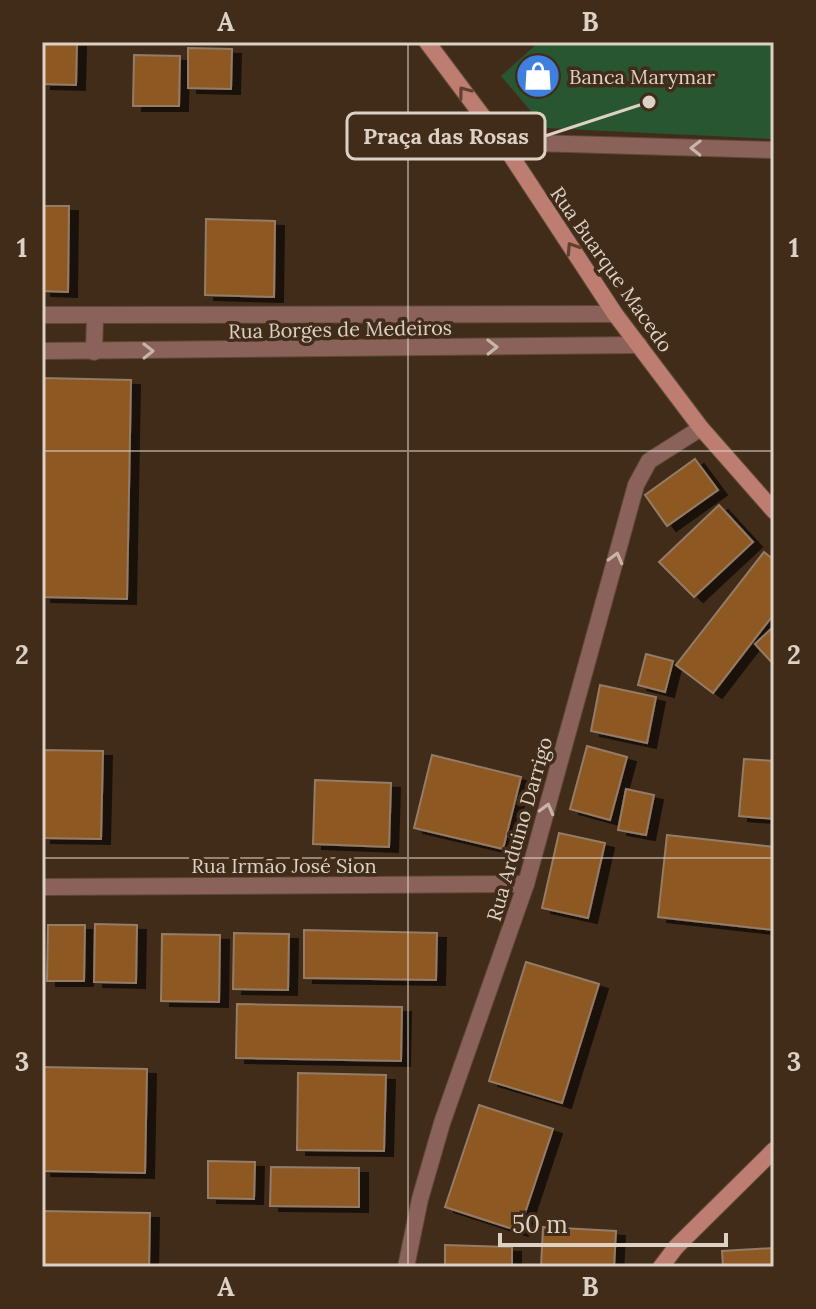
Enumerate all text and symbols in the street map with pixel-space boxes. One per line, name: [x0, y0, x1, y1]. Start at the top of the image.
text: A: [217, 5, 235, 38]
text: B: [581, 5, 599, 38]
shop icon: Banca Marymar: [514, 52, 562, 100]
place label: Banca Marymar: [569, 64, 716, 89]
one-way arrow: [460, 86, 474, 101]
callout: Praça das Rosas: [347, 113, 545, 159]
text: Praça das Rosas: [363, 122, 529, 150]
one-way arrow: [689, 139, 702, 157]
street label: Rua Buarque Macedo: [545, 181, 679, 357]
text: 1: [17, 231, 27, 264]
text: 1: [789, 231, 799, 264]
one-way arrow: [567, 243, 582, 257]
street label: Rua Borges de Medeiros: [228, 315, 452, 343]
one-way arrow: [486, 338, 499, 356]
one-way arrow: [142, 342, 155, 360]
one-way arrow: [607, 551, 623, 565]
text: 2: [15, 638, 29, 671]
text: 2: [787, 638, 801, 671]
street label: Rua Arduino Darrigo: [481, 734, 557, 924]
one-way arrow: [538, 802, 554, 816]
street label: Rua Irmão José Sion: [191, 853, 377, 878]
text: 3: [15, 1045, 29, 1078]
text: 3: [787, 1045, 801, 1078]
scale bar: [500, 1197, 726, 1247]
text: 50 m: [512, 1209, 568, 1240]
text: A: [217, 1270, 235, 1303]
text: B: [581, 1270, 599, 1303]

